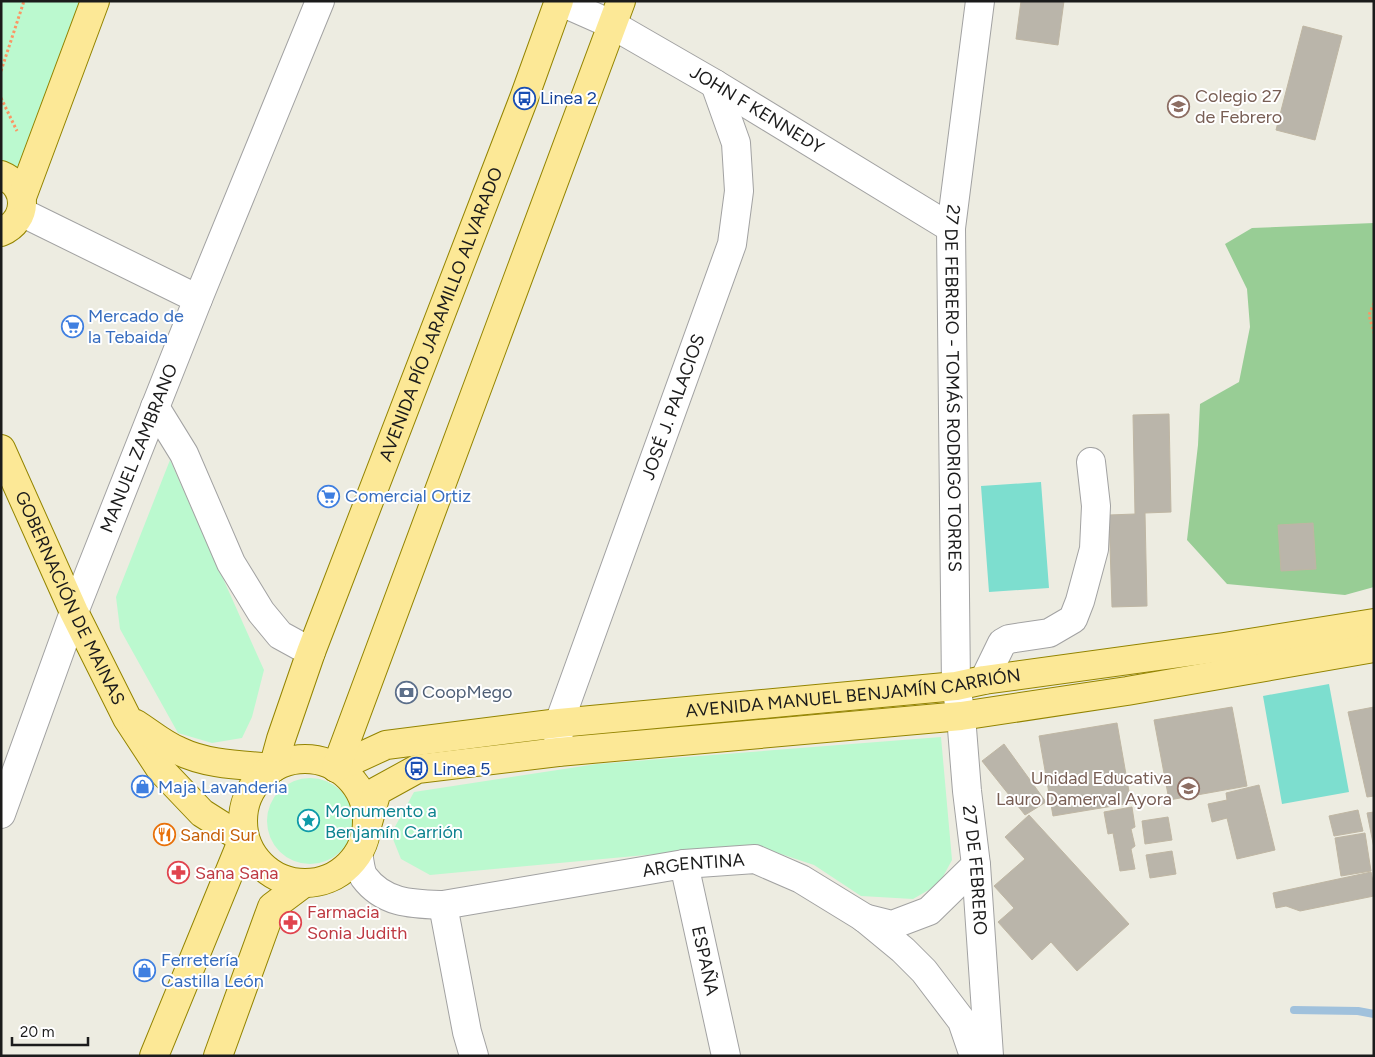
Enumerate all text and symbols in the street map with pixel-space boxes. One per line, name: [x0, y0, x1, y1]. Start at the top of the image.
street label: JOHN F KENNEDY: [686, 61, 828, 159]
place label: Colegio 27 de Febrero: [1195, 85, 1282, 128]
bus stop icon: Linea 2: [512, 86, 536, 110]
place label: Linea 2: [540, 87, 597, 109]
school or university icon: Colegio 27 de Febrero: [1167, 94, 1191, 118]
street label: AVENIDA PÍO JARAMILLO ALVARADO: [374, 164, 507, 464]
street label: 27 DE FEBRERO - TOMÁS RODRIGO TORRES: [940, 203, 966, 572]
place label: Mercado de la Tebaida: [88, 305, 184, 348]
supermarket icon: Mercado de la Tebaida: [60, 314, 84, 338]
street label: JOSÉ J. PALACIOS: [637, 331, 710, 483]
street label: MANUEL ZAMBRANO: [96, 360, 182, 536]
supermarket icon: Comercial Ortiz: [317, 484, 341, 508]
place label: Comercial Ortiz: [345, 485, 471, 507]
street label: GOBERNACIÓN DE MAINAS: [10, 488, 130, 708]
street label: AVENIDA MANUEL BENJAMÍN CARRIÓN: [684, 664, 1022, 722]
bank icon: CoopMego: [394, 680, 418, 704]
place label: CoopMego: [422, 681, 513, 703]
bus stop icon: Linea 5: [405, 757, 429, 781]
place label: Linea 5: [433, 758, 490, 780]
place label: Unidad Educativa Lauro Damerval Ayora: [996, 767, 1172, 810]
shop icon: Maja Lavanderia: [130, 775, 154, 799]
place label: Maja Lavanderia: [158, 776, 287, 798]
school or university icon: Unidad Educativa Lauro Damerval Ayora: [1176, 776, 1200, 800]
place label: Monumento a Benjamín Carrión: [325, 800, 463, 843]
street label: 27 DE FEBRERO: [958, 804, 992, 936]
place icon: Monumento a Benjamín Carrión: [297, 809, 321, 833]
restaurant icon: Sandi Sur: [152, 823, 176, 847]
place label: Sandi Sur: [180, 824, 257, 846]
street label: ARGENTINA: [641, 849, 745, 882]
pharmacy icon: Sana Sana: [167, 861, 191, 885]
place label: Sana Sana: [195, 862, 278, 884]
place label: Farmacia Sonia Judith: [307, 901, 407, 944]
pharmacy icon: Farmacia Sonia Judith: [279, 910, 303, 934]
street label: ESPAÑA: [687, 924, 723, 997]
place label: Ferretería Castilla León: [161, 949, 264, 992]
shop icon: Ferretería Castilla León: [133, 958, 157, 982]
scale bar: [12, 1014, 89, 1046]
text: 20 m: [20, 1023, 54, 1041]

